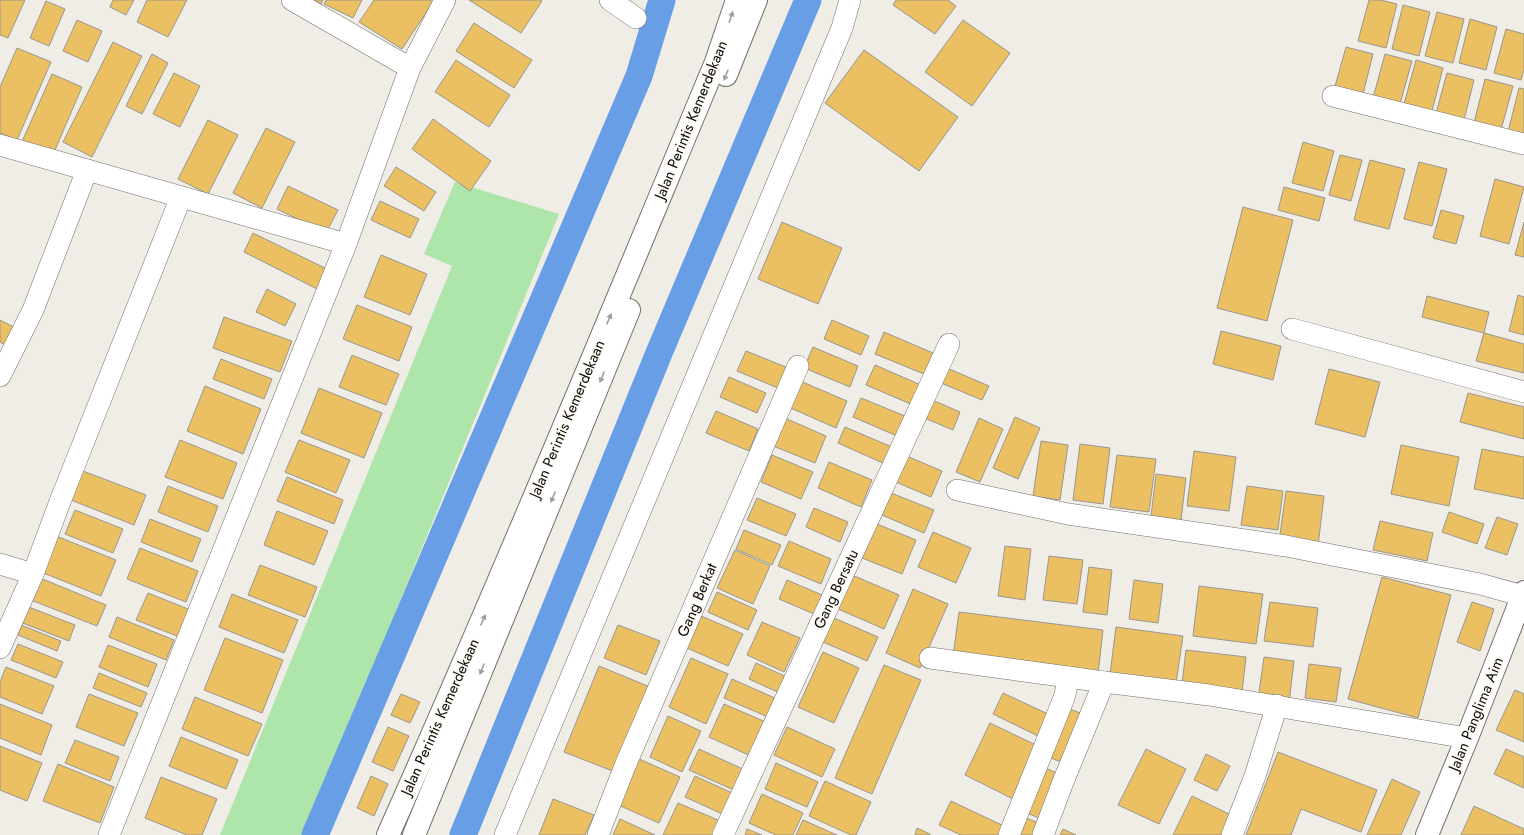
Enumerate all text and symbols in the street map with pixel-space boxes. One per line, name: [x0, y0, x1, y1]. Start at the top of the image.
one-way arrow: [728, 11, 734, 23]
street label: Jalan Perintis Kemerdekaan: [648, 37, 733, 205]
one-way arrow: [722, 69, 728, 81]
one-way arrow: [606, 314, 612, 325]
street label: Jalan Perintis Kemerdekaan: [523, 337, 610, 503]
one-way arrow: [599, 371, 605, 382]
one-way arrow: [549, 491, 555, 503]
street label: Gang Bersatu: [808, 545, 864, 633]
street label: Gang Berkat: [672, 559, 723, 640]
one-way arrow: [480, 613, 486, 625]
street label: Jalan Perintis Kemerdekaan: [395, 635, 485, 801]
street label: Jalan Panglima Aim: [1442, 654, 1509, 776]
one-way arrow: [479, 663, 485, 674]

